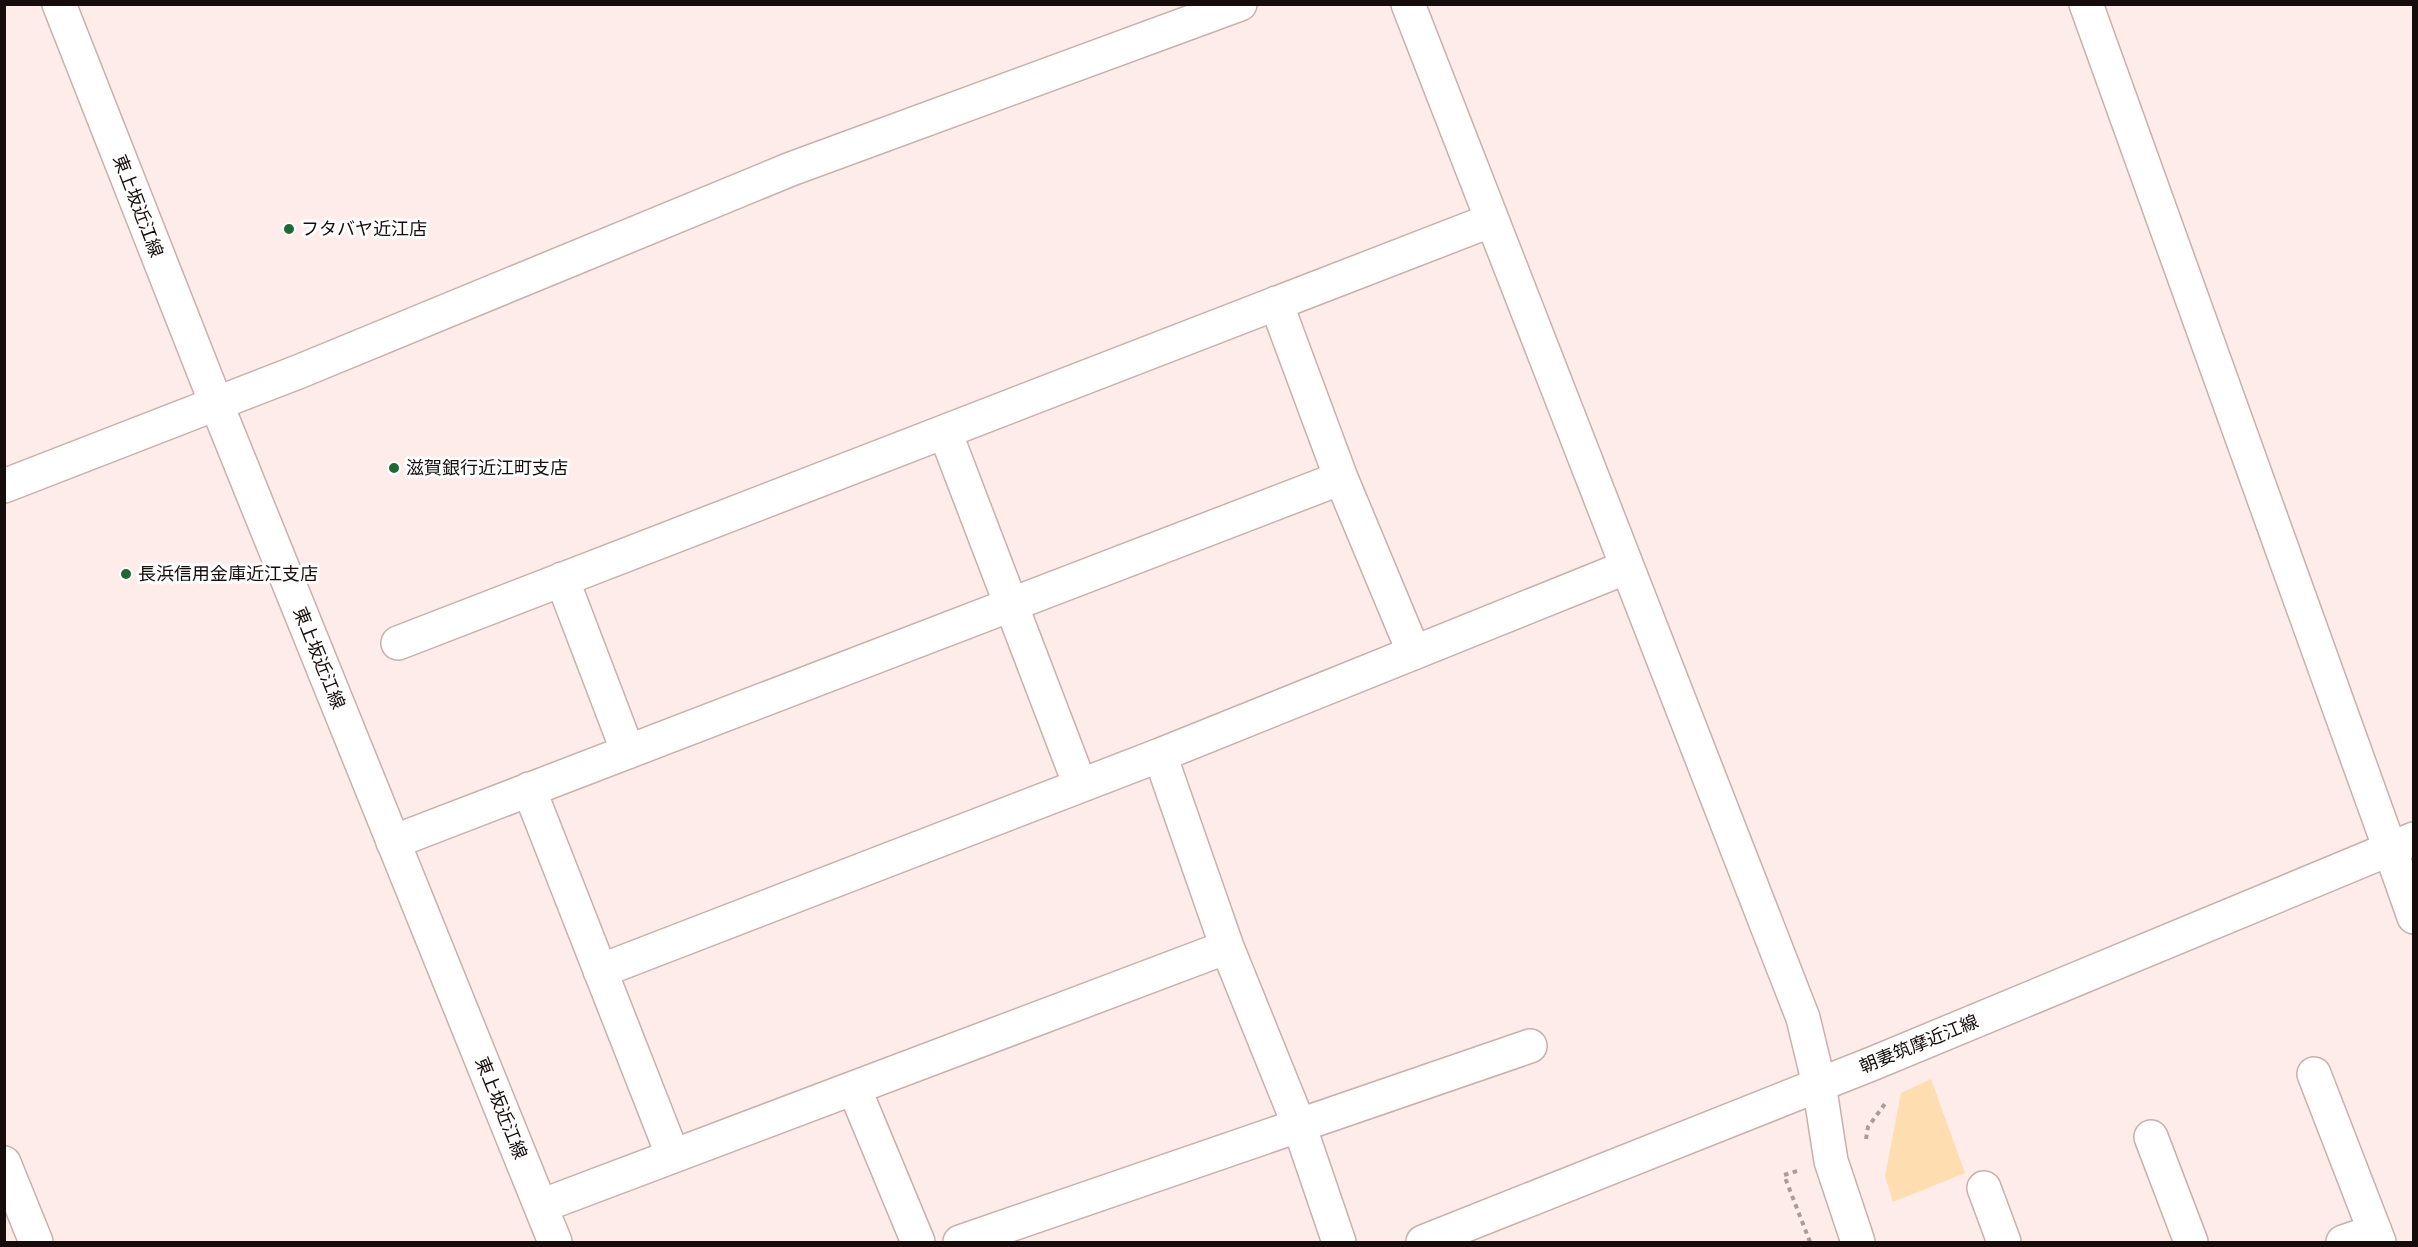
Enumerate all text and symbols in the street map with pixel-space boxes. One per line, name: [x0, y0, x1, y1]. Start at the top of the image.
street label: 東上坂近江線: [109, 152, 167, 260]
place label: フタバヤ近江店: [301, 219, 427, 239]
marker: フタバヤ近江店: [282, 222, 296, 236]
place label: 滋賀銀行近江町支店: [406, 458, 568, 478]
marker: 滋賀銀行近江町支店: [387, 461, 401, 475]
place label: 長浜信用金庫近江支店: [138, 564, 318, 584]
marker: 長浜信用金庫近江支店: [119, 567, 133, 581]
street label: 東上坂近江線: [289, 604, 349, 712]
street label: 朝妻筑摩近江線: [1857, 1011, 1981, 1077]
street label: 東上坂近江線: [471, 1054, 531, 1162]

